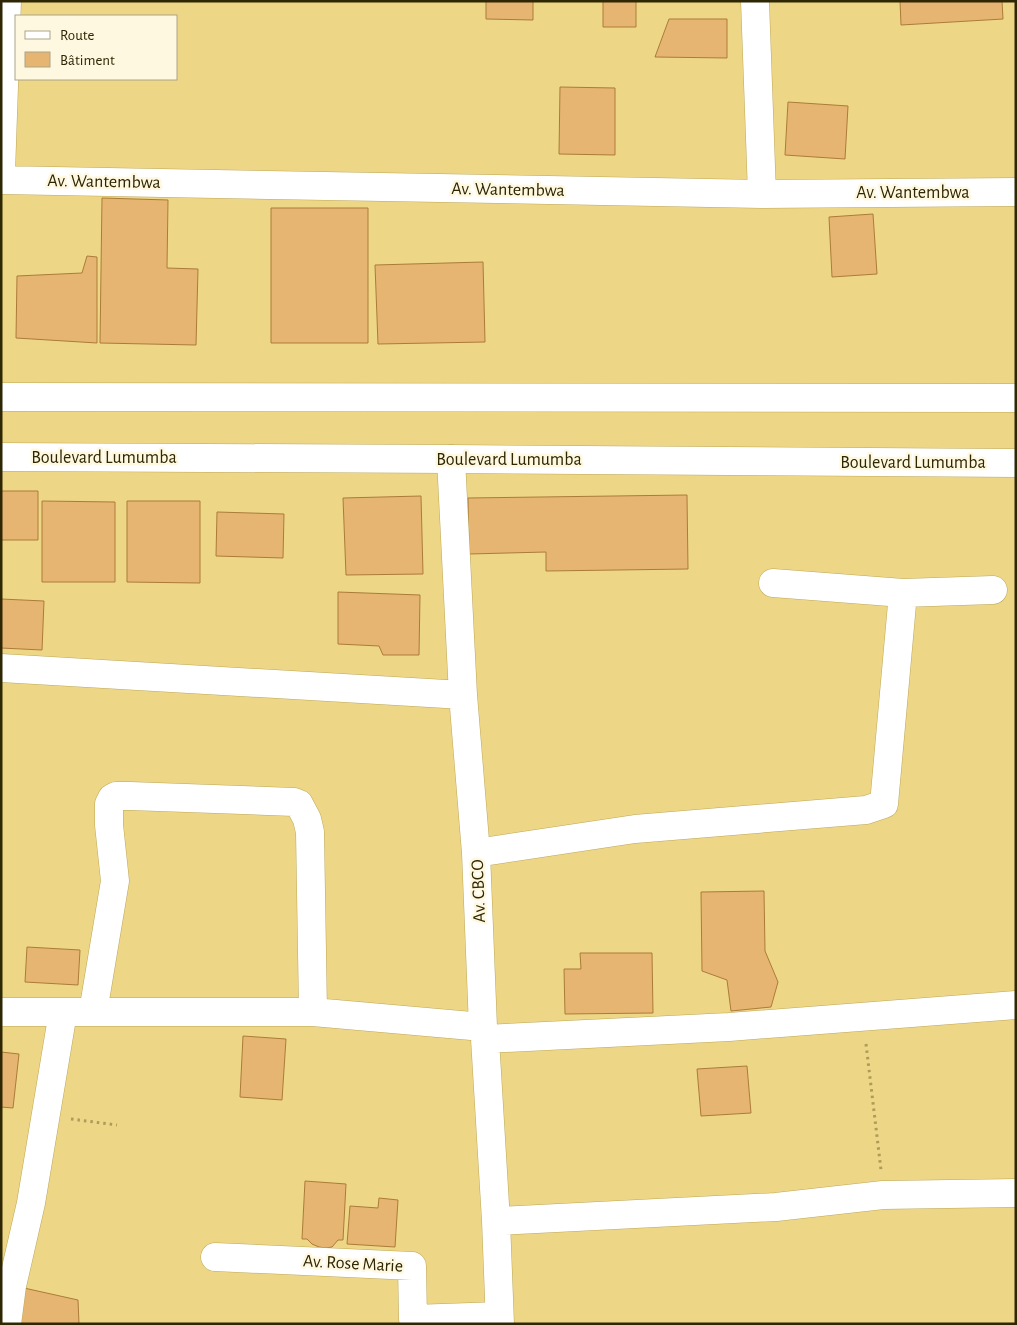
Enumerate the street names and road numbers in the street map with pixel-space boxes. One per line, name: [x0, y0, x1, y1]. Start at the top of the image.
street label: Av. Wantembwa: [47, 172, 161, 192]
street label: Av. Wantembwa: [451, 180, 565, 200]
street label: Av. Wantembwa: [856, 184, 970, 202]
street label: Boulevard Lumumba: [31, 449, 177, 467]
street label: Boulevard Lumumba: [436, 451, 582, 469]
street label: Boulevard Lumumba: [840, 454, 986, 472]
street label: Av. CBCO: [469, 859, 489, 923]
street label: Av. Rose Marie: [302, 1252, 403, 1276]

